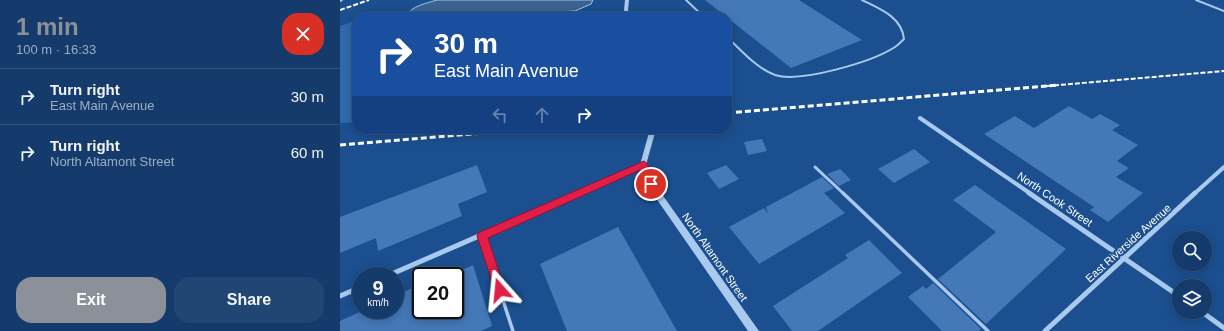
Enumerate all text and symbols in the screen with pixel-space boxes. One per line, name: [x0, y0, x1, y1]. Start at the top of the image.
text: 1 min: [16, 13, 79, 40]
button: close: [282, 13, 324, 55]
icon: right: [368, 28, 420, 80]
text: 30 m: [434, 28, 498, 59]
text: 100 m · 16:33: [16, 42, 96, 57]
text: East Main Avenue: [434, 61, 579, 81]
text: Turn right: [50, 81, 120, 98]
icon: right: [16, 86, 38, 108]
text: 30 m: [291, 88, 324, 105]
text: East Main Avenue: [50, 98, 155, 113]
icon: left: [489, 104, 511, 126]
icon: ahead: [531, 104, 553, 126]
icon: right: [573, 104, 595, 126]
text: Turn right: [50, 137, 120, 154]
icon: right: [16, 142, 38, 164]
text: 60 m: [291, 144, 324, 161]
text: North Altamont Street: [50, 154, 174, 169]
pin: [634, 167, 668, 201]
street label: North Cook Street: [1015, 169, 1095, 229]
icon: arrive: [640, 173, 662, 195]
street label: East Riverside Avenue: [1083, 202, 1173, 284]
street label: North Altamont Street: [680, 210, 750, 304]
map controls: [1172, 231, 1212, 319]
button: search: [1172, 231, 1212, 271]
speed limit sign: 20: [412, 267, 464, 319]
position arrow: [479, 269, 521, 311]
button: Exit: [16, 277, 166, 323]
button: Share: [174, 277, 324, 323]
text: 9: [372, 277, 384, 299]
button: layers: [1172, 279, 1212, 319]
text: km/h: [367, 297, 389, 308]

